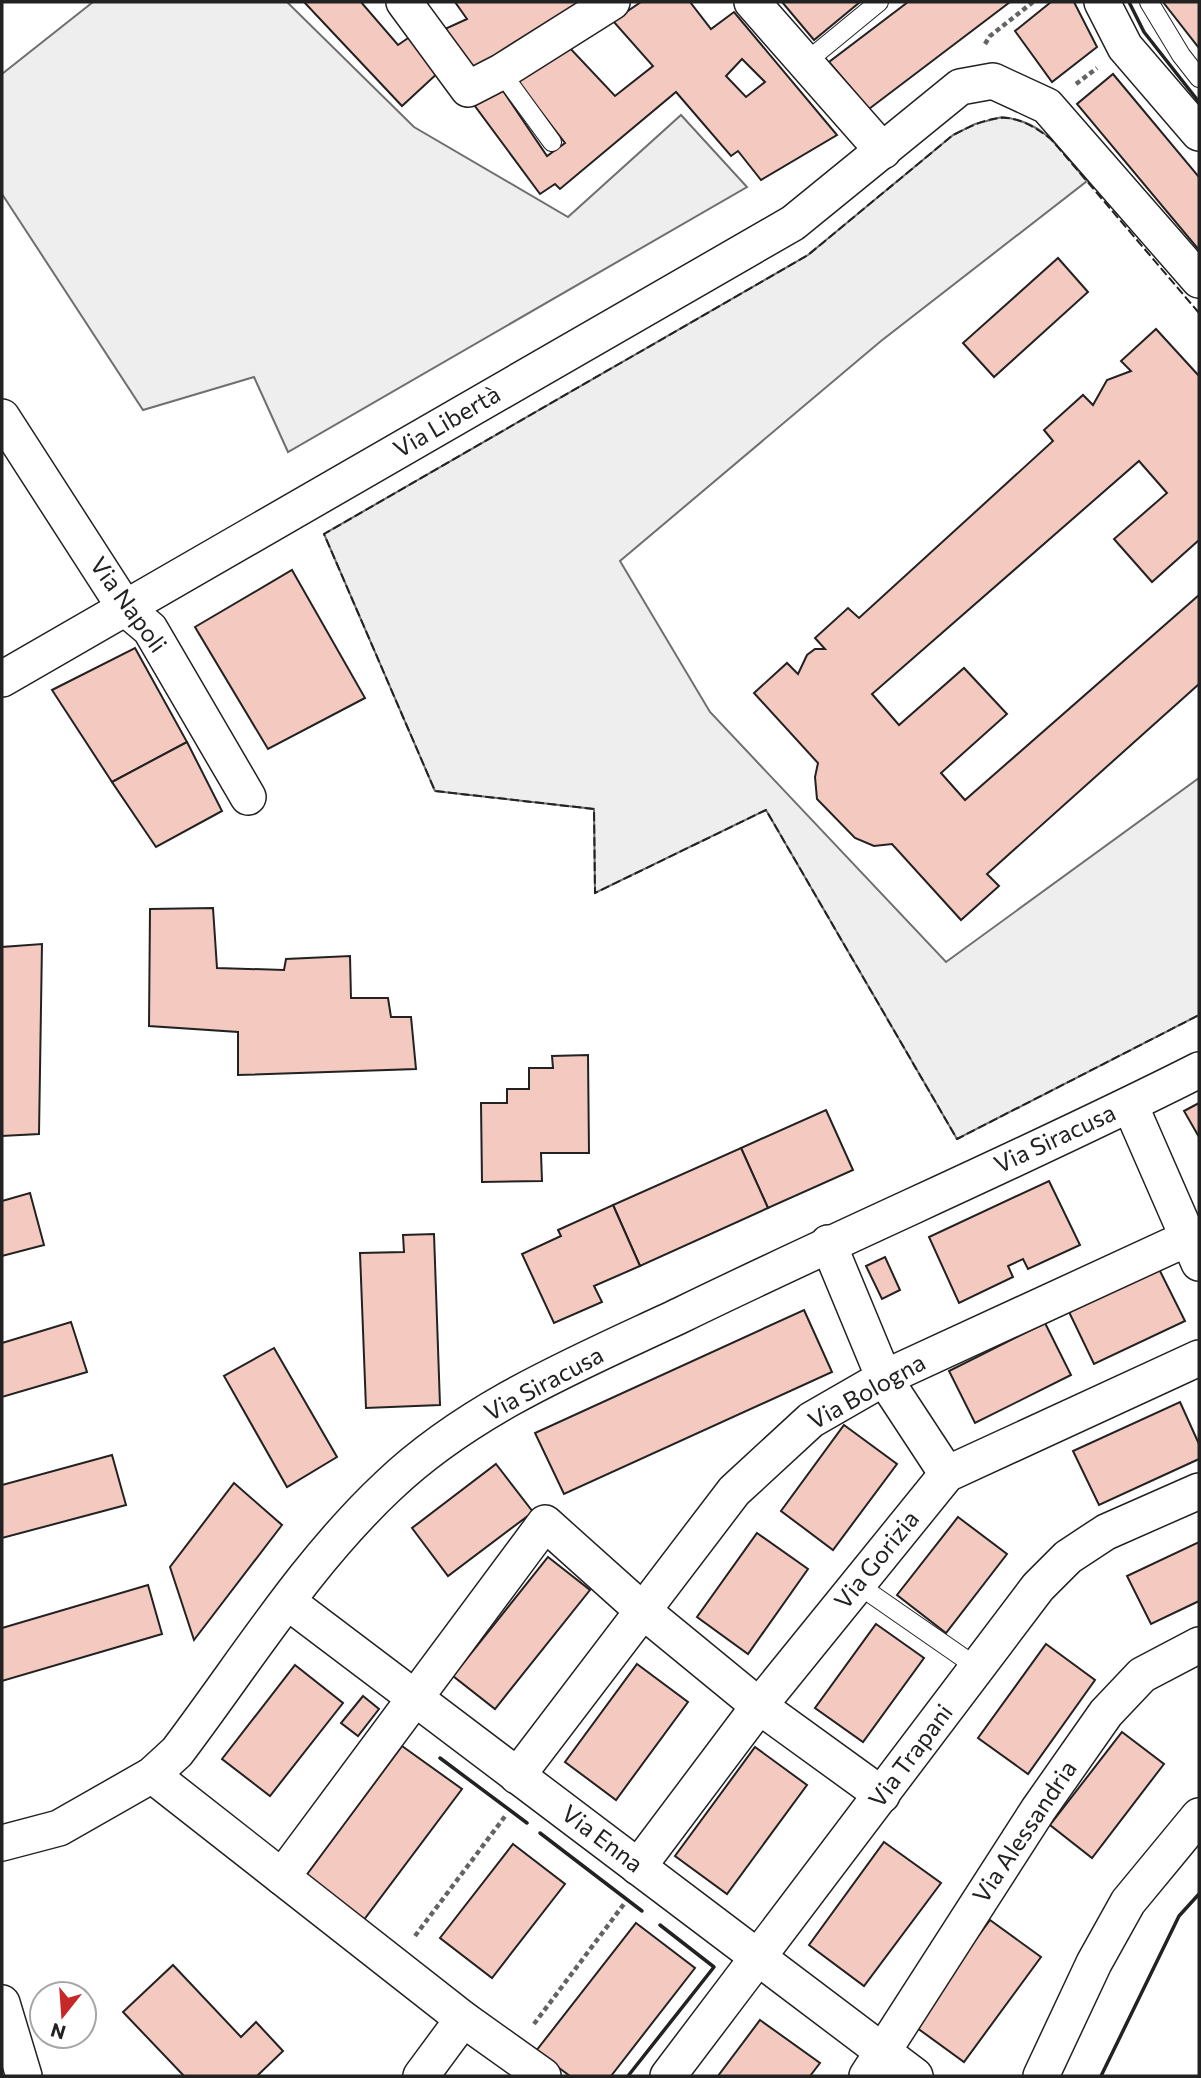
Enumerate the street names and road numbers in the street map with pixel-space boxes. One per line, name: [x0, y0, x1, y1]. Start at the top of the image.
street label: Via Libertà: [388, 379, 505, 463]
street label: Via Napoli: [85, 551, 174, 658]
street label: Via Siracusa: [989, 1097, 1120, 1178]
street label: Via Siracusa: [479, 1339, 608, 1426]
street label: Via Bologna: [803, 1347, 930, 1435]
street label: Via Gorizia: [827, 1504, 924, 1614]
street label: Via Trapani: [862, 1698, 958, 1812]
street label: Via Alessandria: [965, 1754, 1082, 1908]
street label: Via Enna: [557, 1798, 649, 1878]

